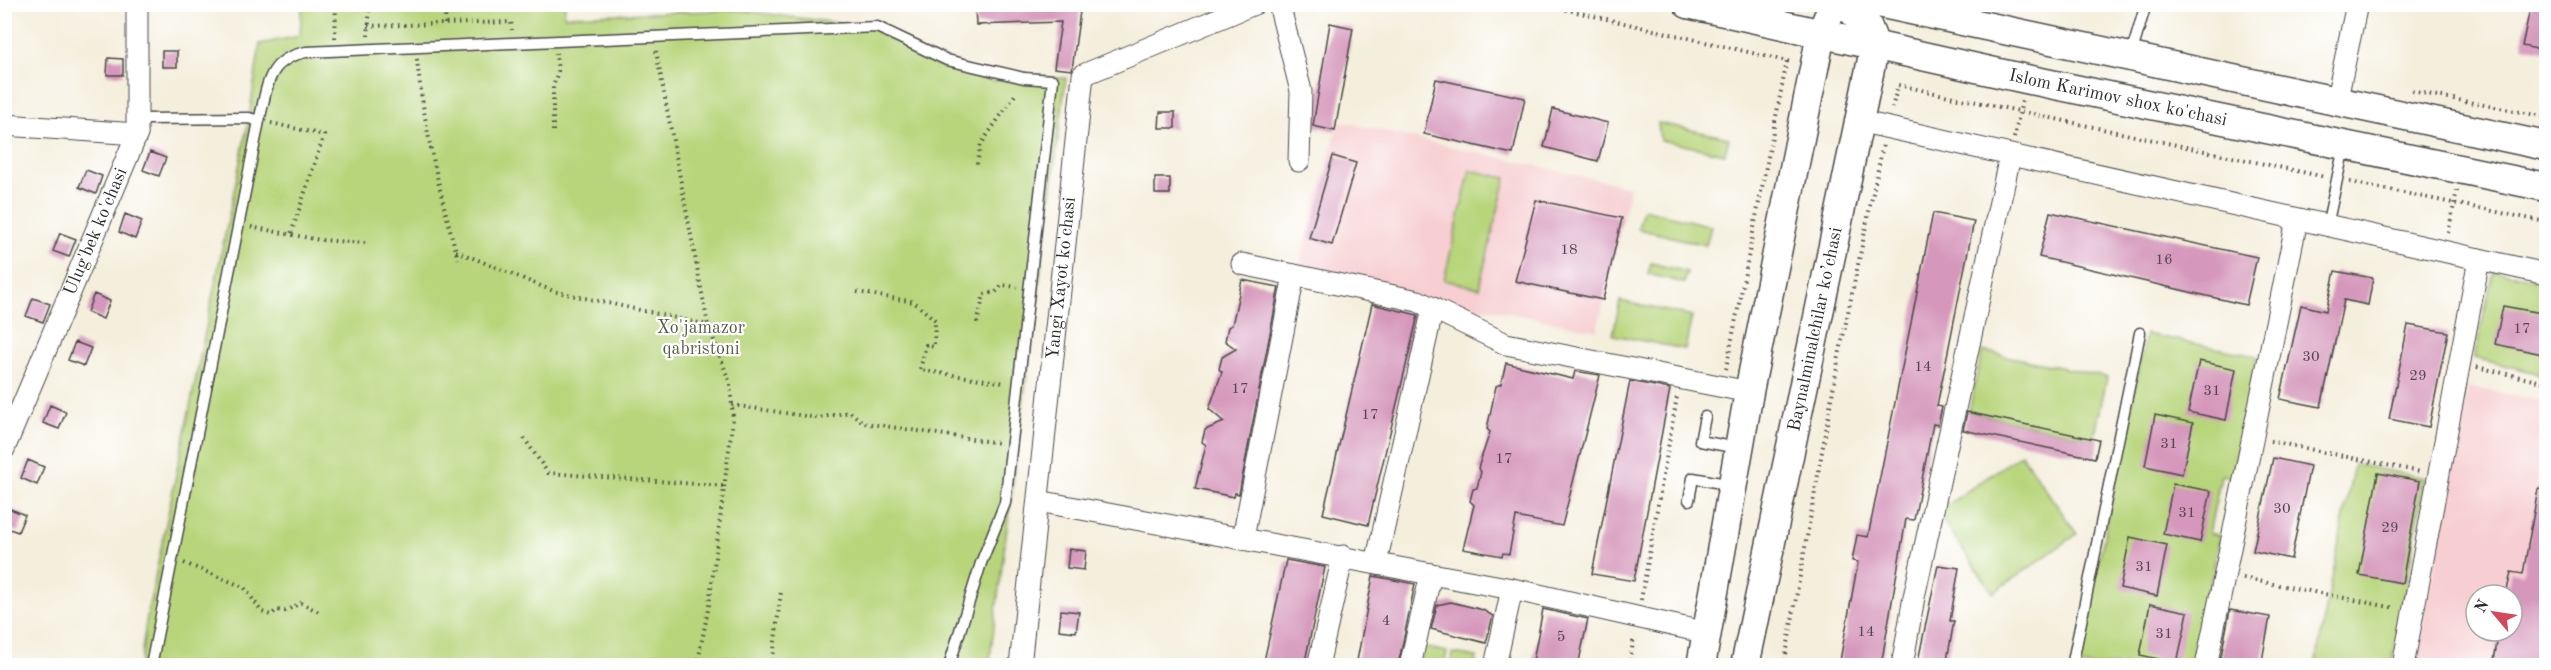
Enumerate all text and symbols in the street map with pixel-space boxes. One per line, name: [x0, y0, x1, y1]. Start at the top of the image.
street label: Islom Karimov shox ko'chasi: [2007, 66, 2229, 130]
street label: Ulug'bek ko'chasi: [61, 165, 131, 298]
street label: Yangi Xayot ko'chasi: [1044, 196, 1079, 360]
street label: Baynalminalchilar ko’chasi: [1785, 225, 1846, 433]
house number: 18: [1560, 243, 1578, 258]
house number: 16: [2155, 253, 2173, 268]
park label: Xo'jamazor qabristoni: [657, 319, 746, 358]
house number: 17: [2513, 322, 2531, 337]
house number: 30: [2302, 350, 2320, 365]
house number: 14: [1914, 360, 1932, 375]
house number: 29: [2409, 369, 2427, 384]
house number: 17: [1231, 382, 1249, 397]
house number: 31: [2203, 384, 2221, 399]
house number: 17: [1361, 408, 1379, 423]
house number: 31: [2160, 437, 2178, 452]
house number: 17: [1495, 452, 1513, 467]
house number: 30: [2273, 502, 2291, 517]
house number: 31: [2178, 506, 2196, 521]
house number: 29: [2381, 521, 2399, 536]
house number: 31: [2135, 560, 2153, 575]
north arrow: [2464, 583, 2524, 643]
text: N: [2473, 597, 2493, 616]
house number: 4: [1382, 614, 1390, 629]
house number: 14: [1857, 625, 1875, 640]
house number: 31: [2155, 627, 2173, 642]
house number: 5: [1557, 630, 1565, 645]

